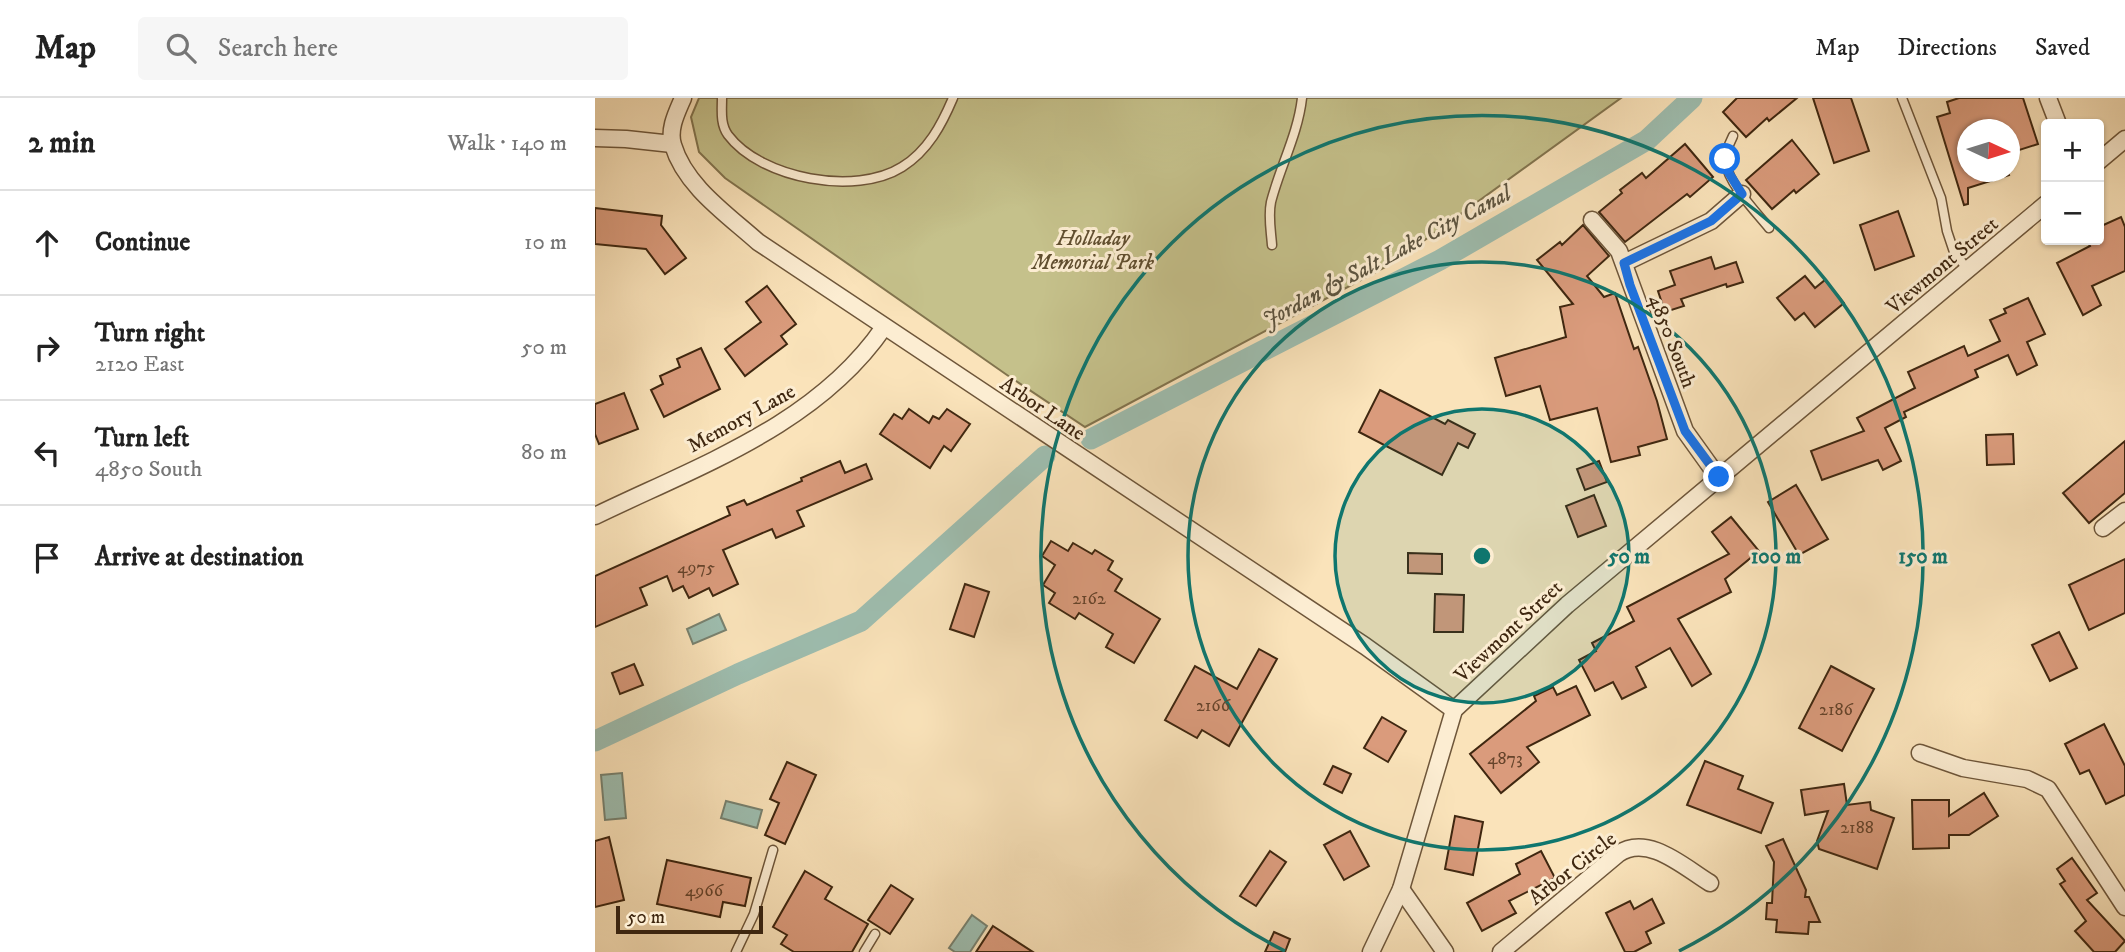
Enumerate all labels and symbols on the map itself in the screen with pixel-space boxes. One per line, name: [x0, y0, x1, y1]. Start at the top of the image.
north arrow: [1957, 119, 2020, 182]
route start: [1709, 143, 1740, 174]
water label: Jordan & Salt Lake City Canal: [1257, 178, 1518, 335]
street label: Viewmont Street: [1881, 211, 2004, 321]
park label: Holladay Memorial Park: [1030, 226, 1154, 276]
street label: 4850 South: [1642, 291, 1702, 392]
street label: Arbor Lane: [995, 371, 1090, 447]
street label: Memory Lane: [683, 378, 800, 459]
route end: [1703, 461, 1734, 492]
centre of rings: [1470, 544, 1494, 568]
text: 50 m: [1607, 544, 1650, 570]
text: 100 m: [1751, 544, 1801, 570]
text: 150 m: [1898, 544, 1948, 570]
house number: 4975: [677, 557, 715, 579]
street label: Viewmont Street: [1449, 575, 1568, 689]
house number: 2162: [1072, 588, 1106, 610]
house number: 2166: [1196, 695, 1231, 717]
house number: 2186: [1819, 699, 1854, 721]
house number: 4873: [1487, 748, 1523, 770]
house number: 2188: [1840, 817, 1874, 839]
street label: Arbor Circle: [1523, 826, 1622, 911]
house number: 4966: [685, 880, 724, 902]
scale bar: [616, 903, 763, 935]

